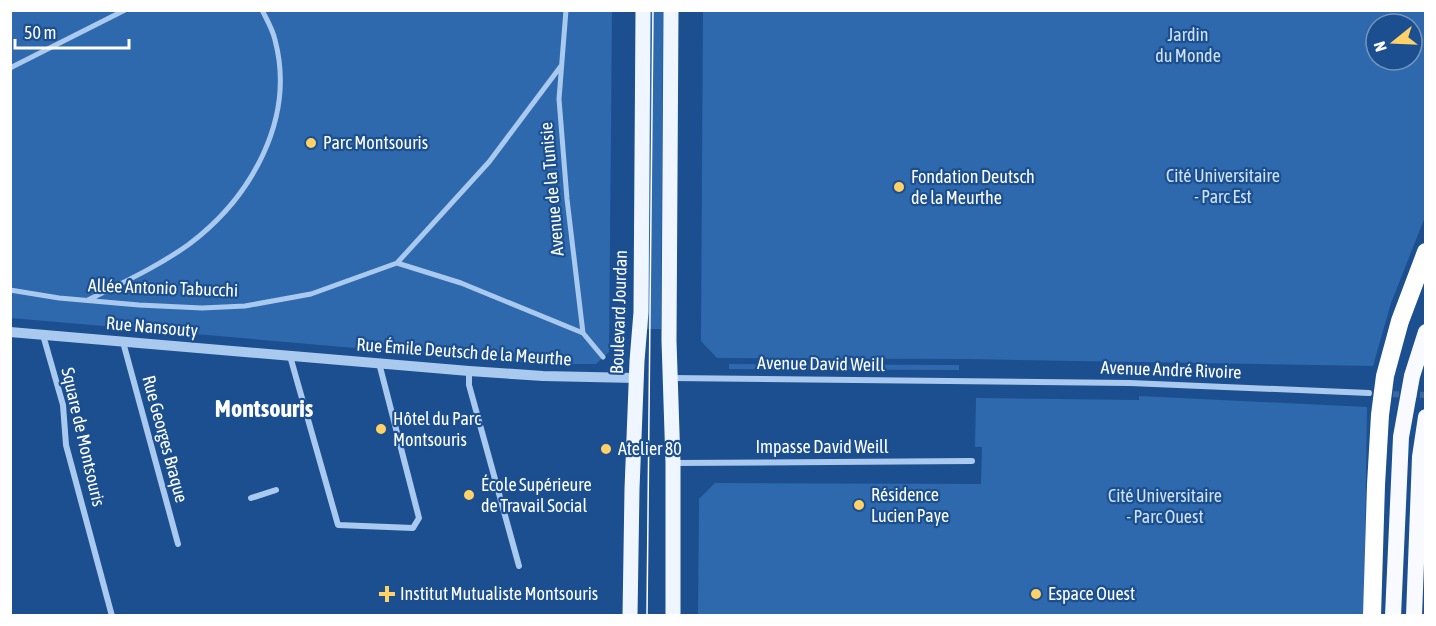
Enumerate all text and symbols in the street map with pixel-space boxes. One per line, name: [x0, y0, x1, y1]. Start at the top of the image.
scale bar: [15, 12, 129, 50]
north arrow: [1364, 12, 1424, 72]
text: 50 m: [24, 22, 56, 43]
park label: Jardin du Monde: [1155, 24, 1221, 66]
text: N: [1370, 39, 1390, 54]
street label: Avenue de la Tunisie: [535, 121, 568, 257]
place label: Parc Montsouris: [323, 132, 428, 153]
marker: Parc Montsouris: [304, 136, 318, 150]
park label: Cité Universitaire - Parc Est: [1166, 165, 1280, 207]
place label: Fondation Deutsch de la Meurthe: [911, 166, 1035, 208]
marker: Fondation Deutsch de la Meurthe: [892, 180, 906, 194]
street label: Boulevard Jourdan: [606, 250, 631, 374]
street label: Allée Antonio Tabucchi: [88, 274, 238, 301]
street label: Rue Nansouty: [105, 312, 199, 341]
street label: Rue Émile Deutsch de la Meurthe: [356, 334, 572, 369]
street label: Avenue David Weill: [757, 352, 885, 375]
street label: Avenue André Rivoire: [1100, 357, 1242, 382]
street label: Square de Montsouris: [57, 365, 110, 508]
street label: Rue Georges Braque: [138, 373, 193, 505]
district label: Montsouris: [215, 395, 314, 422]
place label: Hôtel du Parc Montsouris: [393, 408, 481, 450]
marker: Hôtel du Parc Montsouris: [374, 422, 388, 436]
street label: Impasse David Weill: [755, 436, 889, 457]
place label: Atelier 80: [618, 438, 682, 459]
marker: Atelier 80: [599, 442, 613, 456]
place label: École Supérieure de Travail Social: [481, 474, 592, 516]
place label: Résidence Lucien Paye: [871, 484, 949, 526]
park label: Cité Universitaire - Parc Ouest: [1108, 485, 1222, 527]
marker: École Supérieure de Travail Social: [462, 488, 476, 502]
marker: Résidence Lucien Paye: [852, 498, 866, 512]
place label: Institut Mutualiste Montsouris: [400, 583, 598, 604]
place label: Espace Ouest: [1048, 583, 1135, 604]
marker: Institut Mutualiste Montsouris: [378, 585, 396, 603]
marker: Espace Ouest: [1029, 587, 1043, 601]

